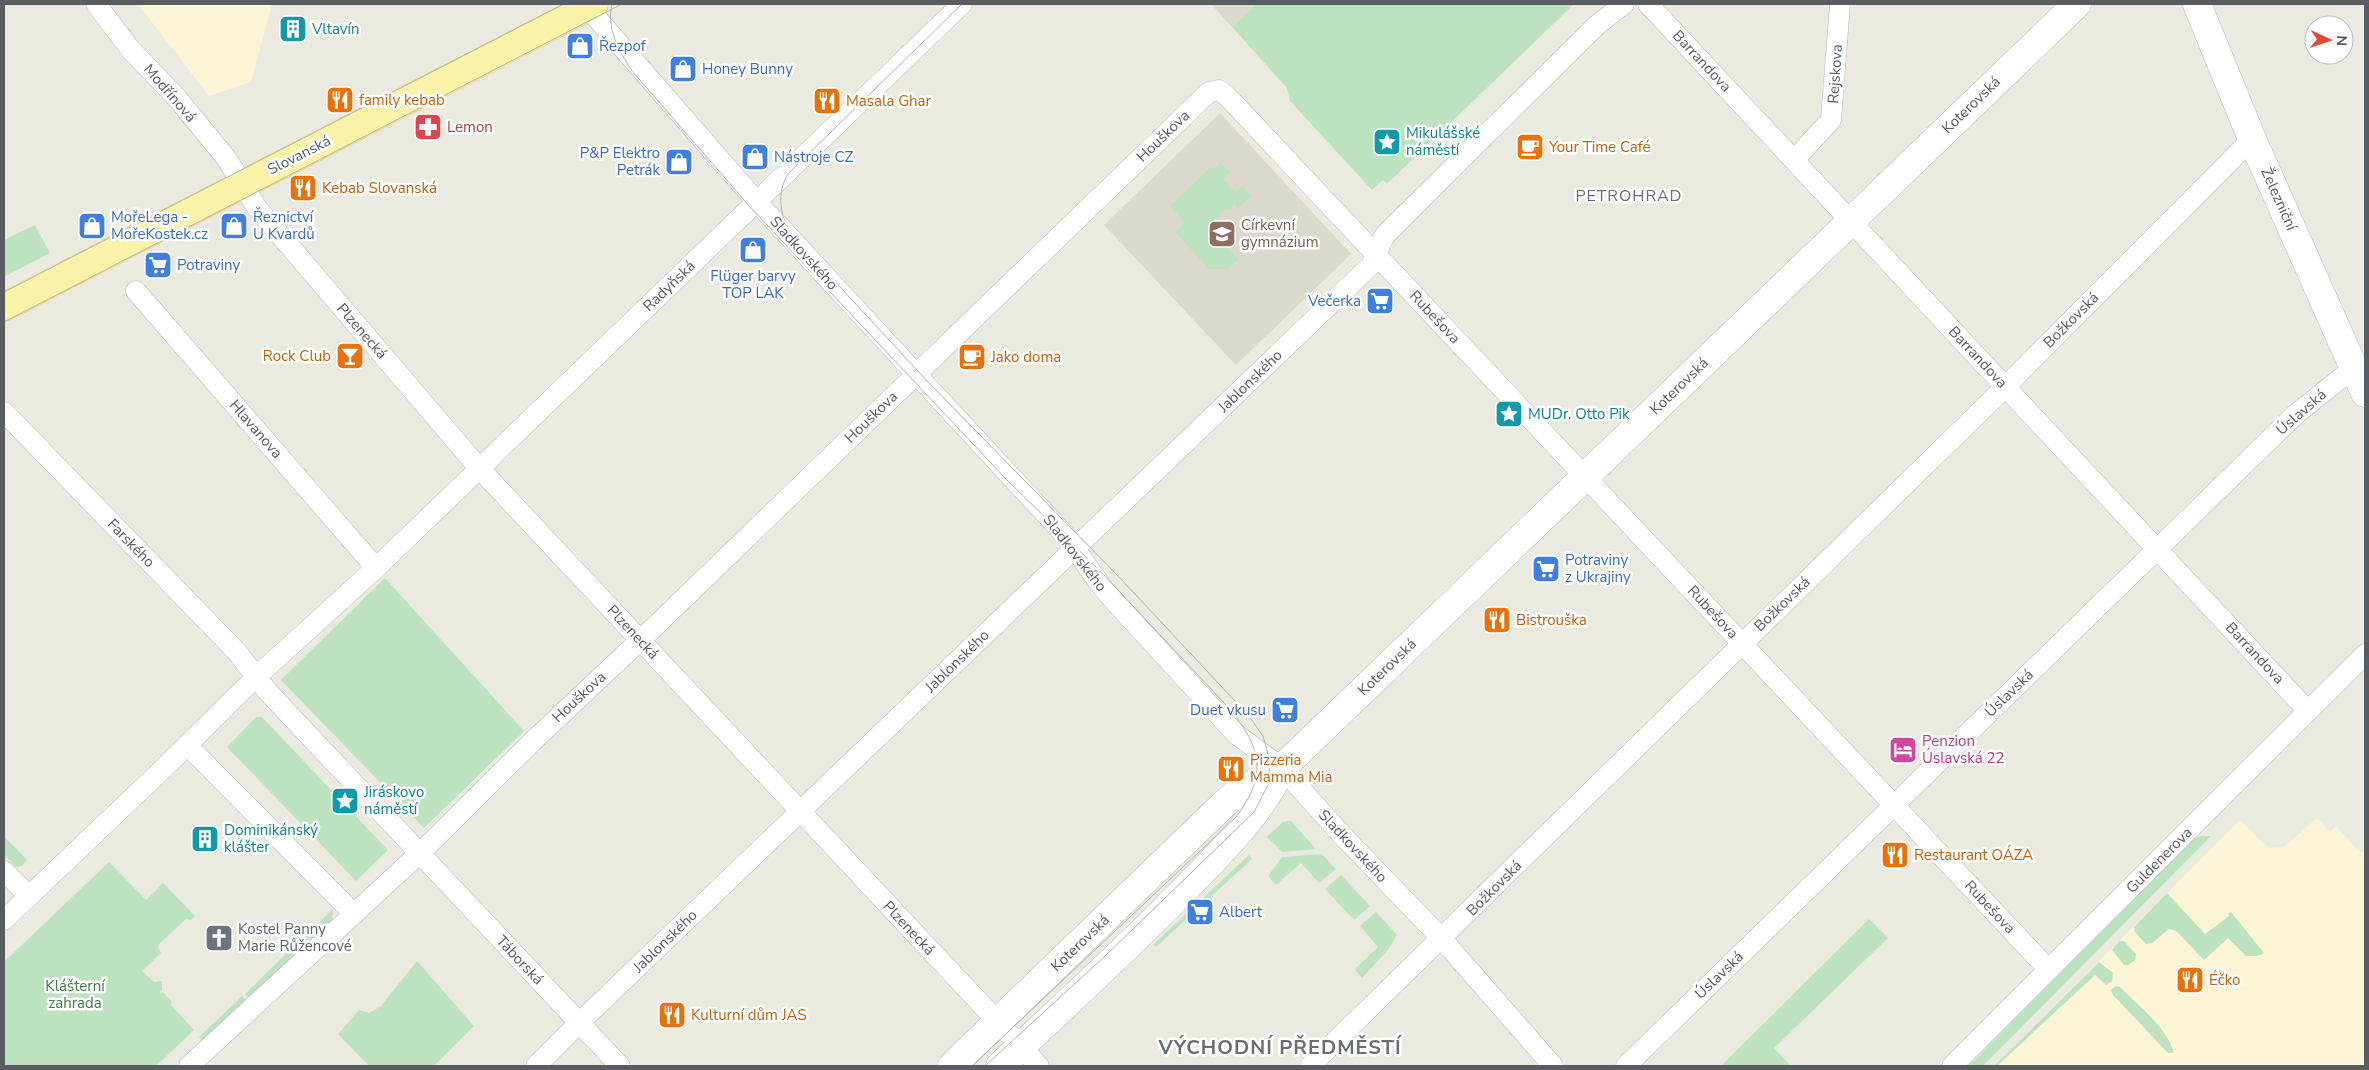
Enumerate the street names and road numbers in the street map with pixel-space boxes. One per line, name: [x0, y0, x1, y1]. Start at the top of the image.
street label: Barrandova: [1668, 26, 1736, 96]
street label: Rejskova: [1823, 44, 1847, 104]
street label: Modřínová: [139, 60, 201, 126]
street label: Koterovská: [1937, 72, 2005, 138]
street label: Houškova: [1132, 106, 1194, 166]
street label: Slovanská: [264, 131, 334, 179]
street label: Železniční: [2256, 164, 2302, 235]
street label: Sladkovského: [766, 212, 842, 294]
street label: Radyňská: [638, 256, 700, 316]
street label: Rubešova: [1405, 286, 1465, 348]
street label: Božkovská: [2039, 288, 2103, 352]
street label: Plzenecká: [332, 299, 392, 363]
street label: Barrandova: [1944, 322, 2012, 392]
street label: Jablonského: [1213, 345, 1286, 417]
street label: Koterovská: [1645, 353, 1713, 419]
street label: Úslavská: [2271, 384, 2330, 439]
street label: Houškova: [840, 387, 902, 447]
street label: Hlavanova: [225, 395, 287, 463]
street label: Sladkovského: [1039, 510, 1111, 596]
street label: Farského: [103, 514, 159, 572]
street label: Božkovská: [1749, 572, 1815, 636]
street label: Rubešova: [1683, 581, 1743, 643]
street label: Plzenecká: [603, 600, 663, 664]
street label: Barrandova: [2221, 618, 2289, 688]
street label: Jablonského: [920, 625, 993, 697]
street label: Koterovská: [1353, 634, 1421, 700]
street label: Úslavská: [1980, 664, 2038, 721]
street label: Houškova: [548, 667, 610, 727]
street label: Sladkovského: [1314, 805, 1392, 887]
street label: Guldenerova: [2122, 823, 2196, 897]
street label: Božkovská: [1462, 856, 1526, 920]
street label: Rubešova: [1960, 876, 2020, 938]
street label: Plzenecká: [879, 896, 939, 960]
street label: Jablonského: [628, 905, 701, 977]
street label: Koterovská: [1046, 910, 1114, 976]
street label: Táborská: [492, 931, 548, 989]
street label: Úslavská: [1690, 946, 1748, 1003]

